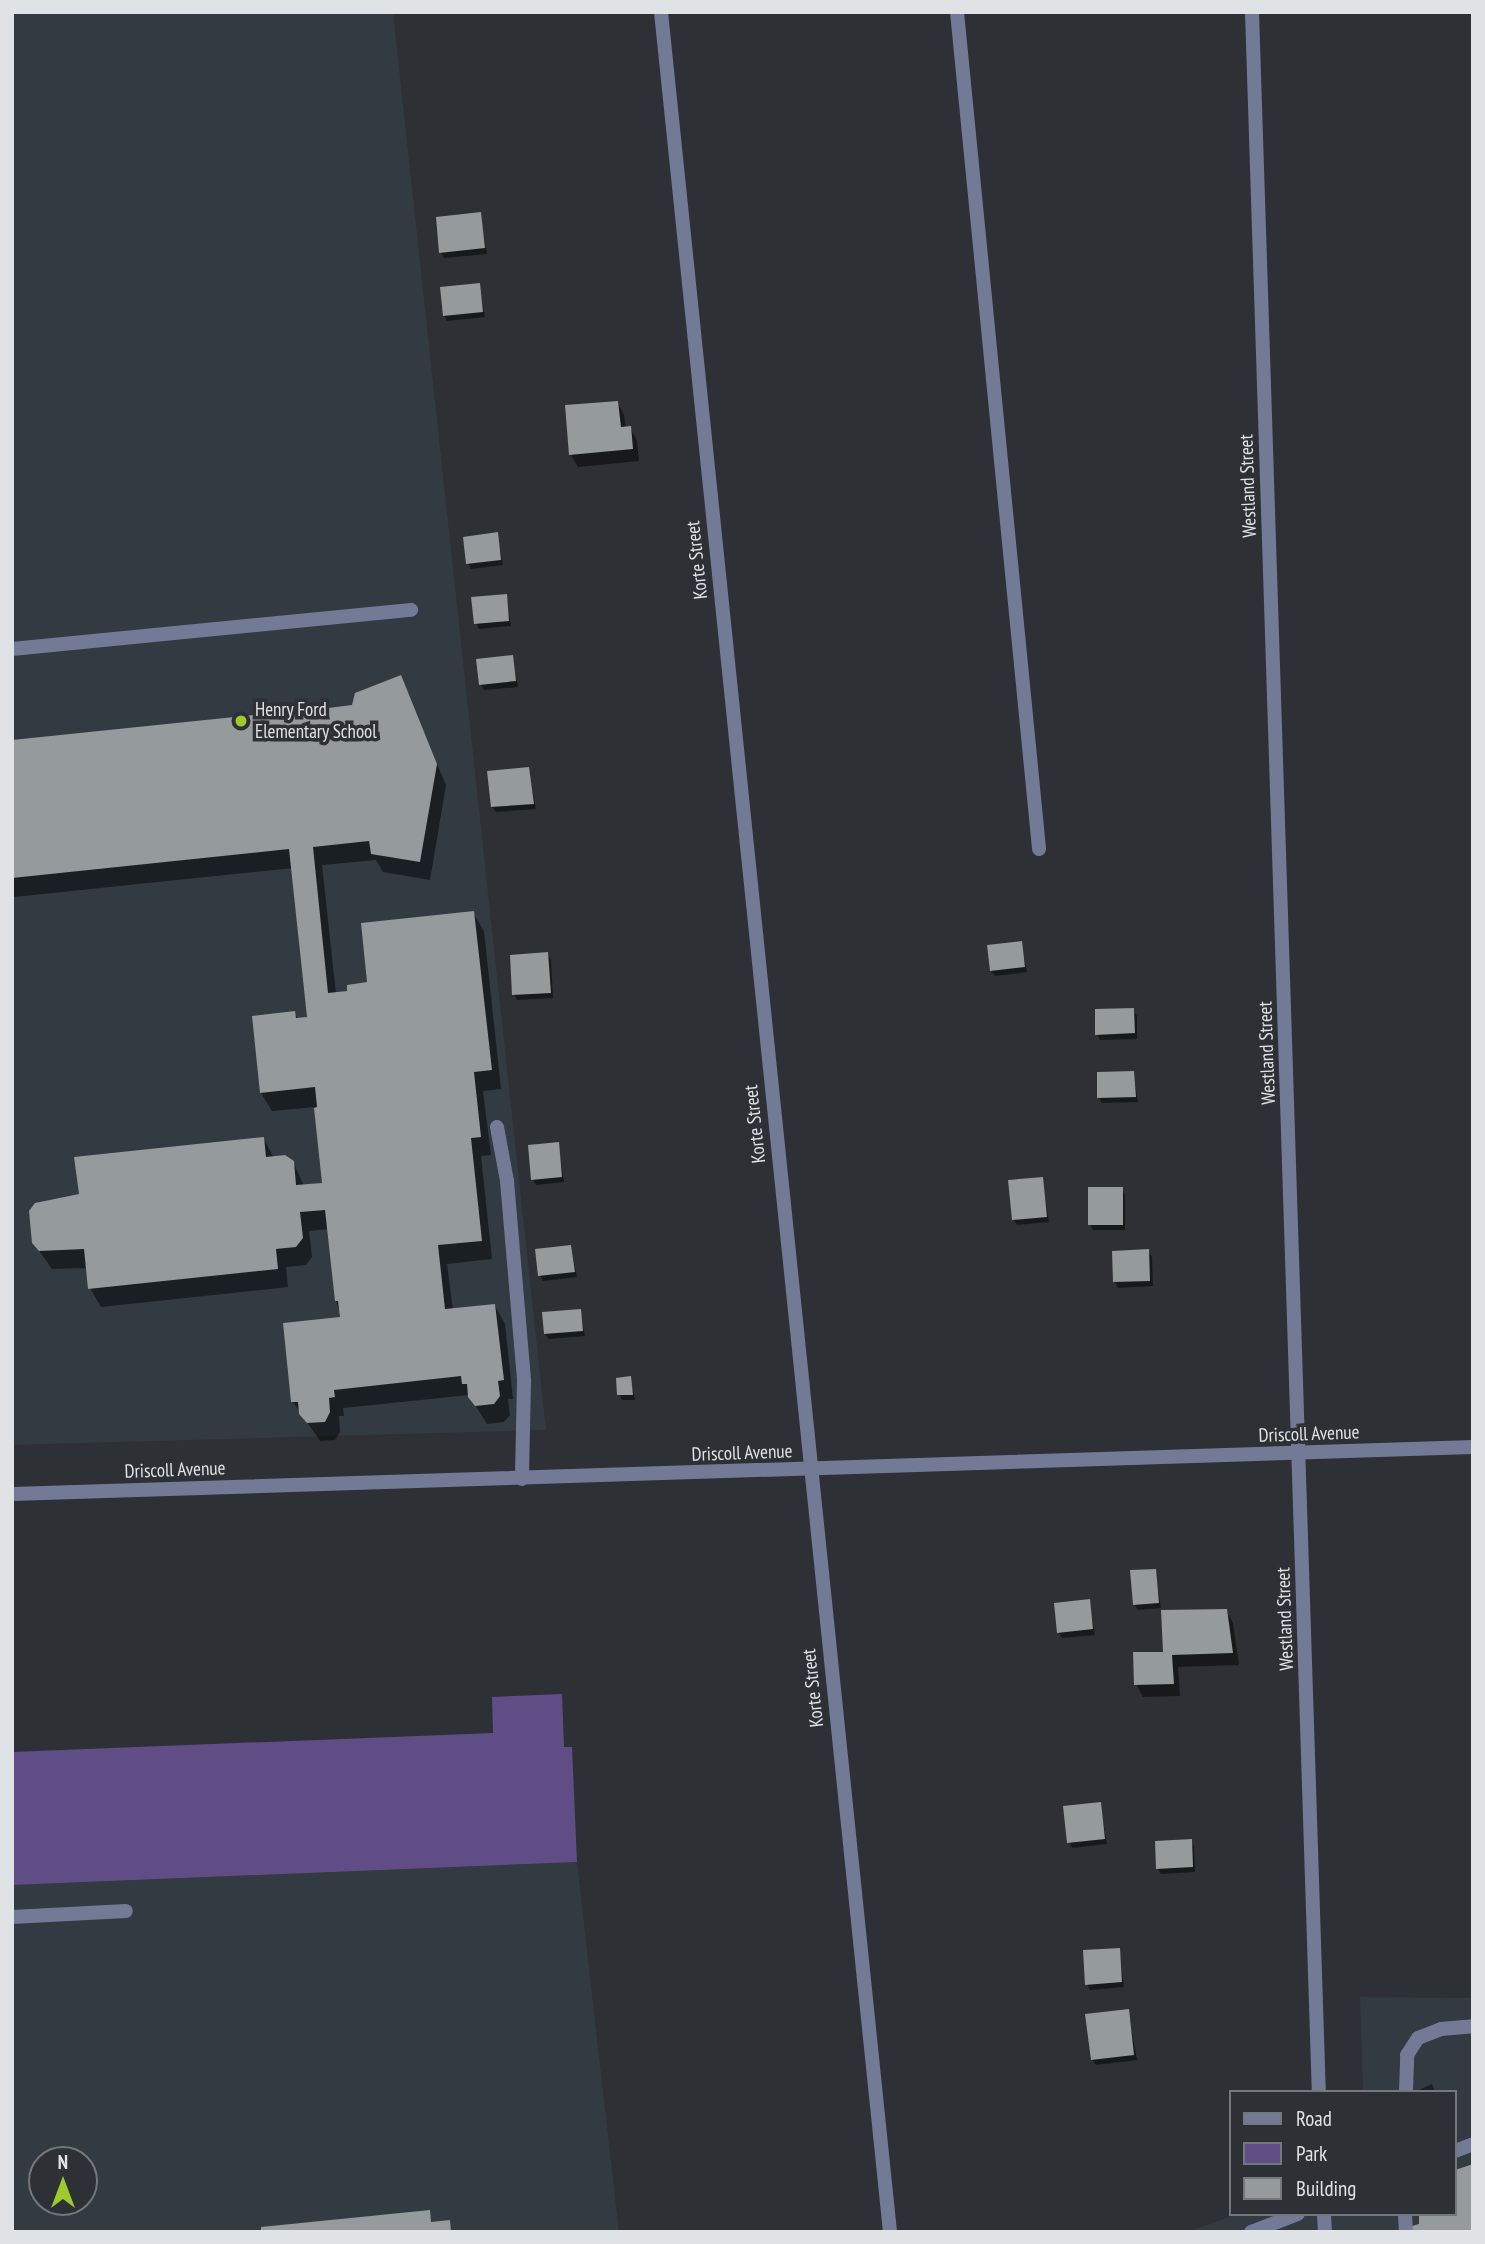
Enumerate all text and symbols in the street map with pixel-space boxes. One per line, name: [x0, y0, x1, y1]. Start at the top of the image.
street label: Westland Street: [1235, 434, 1261, 538]
street label: Korte Street: [682, 520, 712, 600]
place label: Henry Ford Elementary School: [255, 699, 377, 743]
marker: Henry Ford Elementary School: [233, 713, 249, 729]
street label: Westland Street: [1254, 1001, 1280, 1105]
street label: Korte Street: [740, 1084, 770, 1164]
street label: Driscoll Avenue: [1258, 1421, 1360, 1447]
street label: Driscoll Avenue: [691, 1440, 793, 1466]
street label: Driscoll Avenue: [124, 1457, 226, 1483]
street label: Westland Street: [1272, 1567, 1298, 1671]
street label: Korte Street: [798, 1648, 828, 1728]
legend: [1230, 2090, 1457, 2216]
text: Road: [1296, 2105, 1332, 2132]
text: Park: [1296, 2140, 1327, 2167]
north arrow: [28, 2146, 98, 2216]
text: N: [58, 2150, 68, 2174]
text: Building: [1296, 2175, 1356, 2202]

